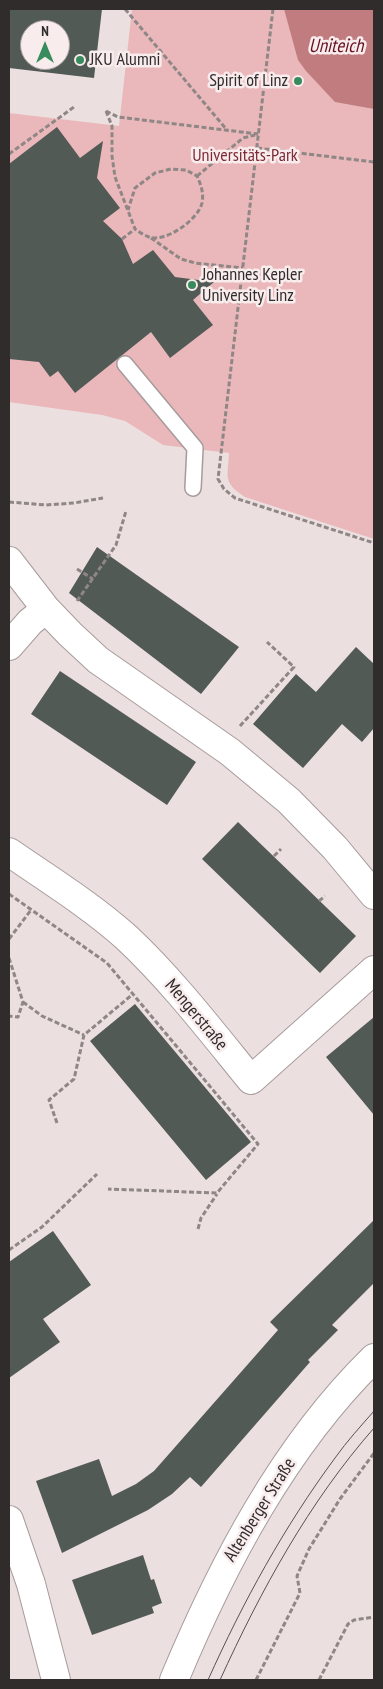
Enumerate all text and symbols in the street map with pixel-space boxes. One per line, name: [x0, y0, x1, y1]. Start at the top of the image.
north arrow: [20, 20, 70, 70]
text: N: [41, 22, 49, 40]
water label: Uniteich: [309, 36, 363, 58]
place label: JKU Alumni: [90, 49, 160, 71]
marker: JKU Alumni: [74, 54, 86, 66]
place label: Spirit of Linz: [209, 70, 288, 92]
marker: Spirit of Linz: [292, 75, 304, 87]
park label: Universitäts-Park: [192, 145, 298, 167]
place label: Johannes Kepler University Linz: [202, 264, 302, 306]
marker: Johannes Kepler University Linz: [186, 279, 198, 291]
street label: Mengerstraße: [160, 975, 232, 1055]
street label: Altenberger Straße: [220, 1454, 300, 1566]

